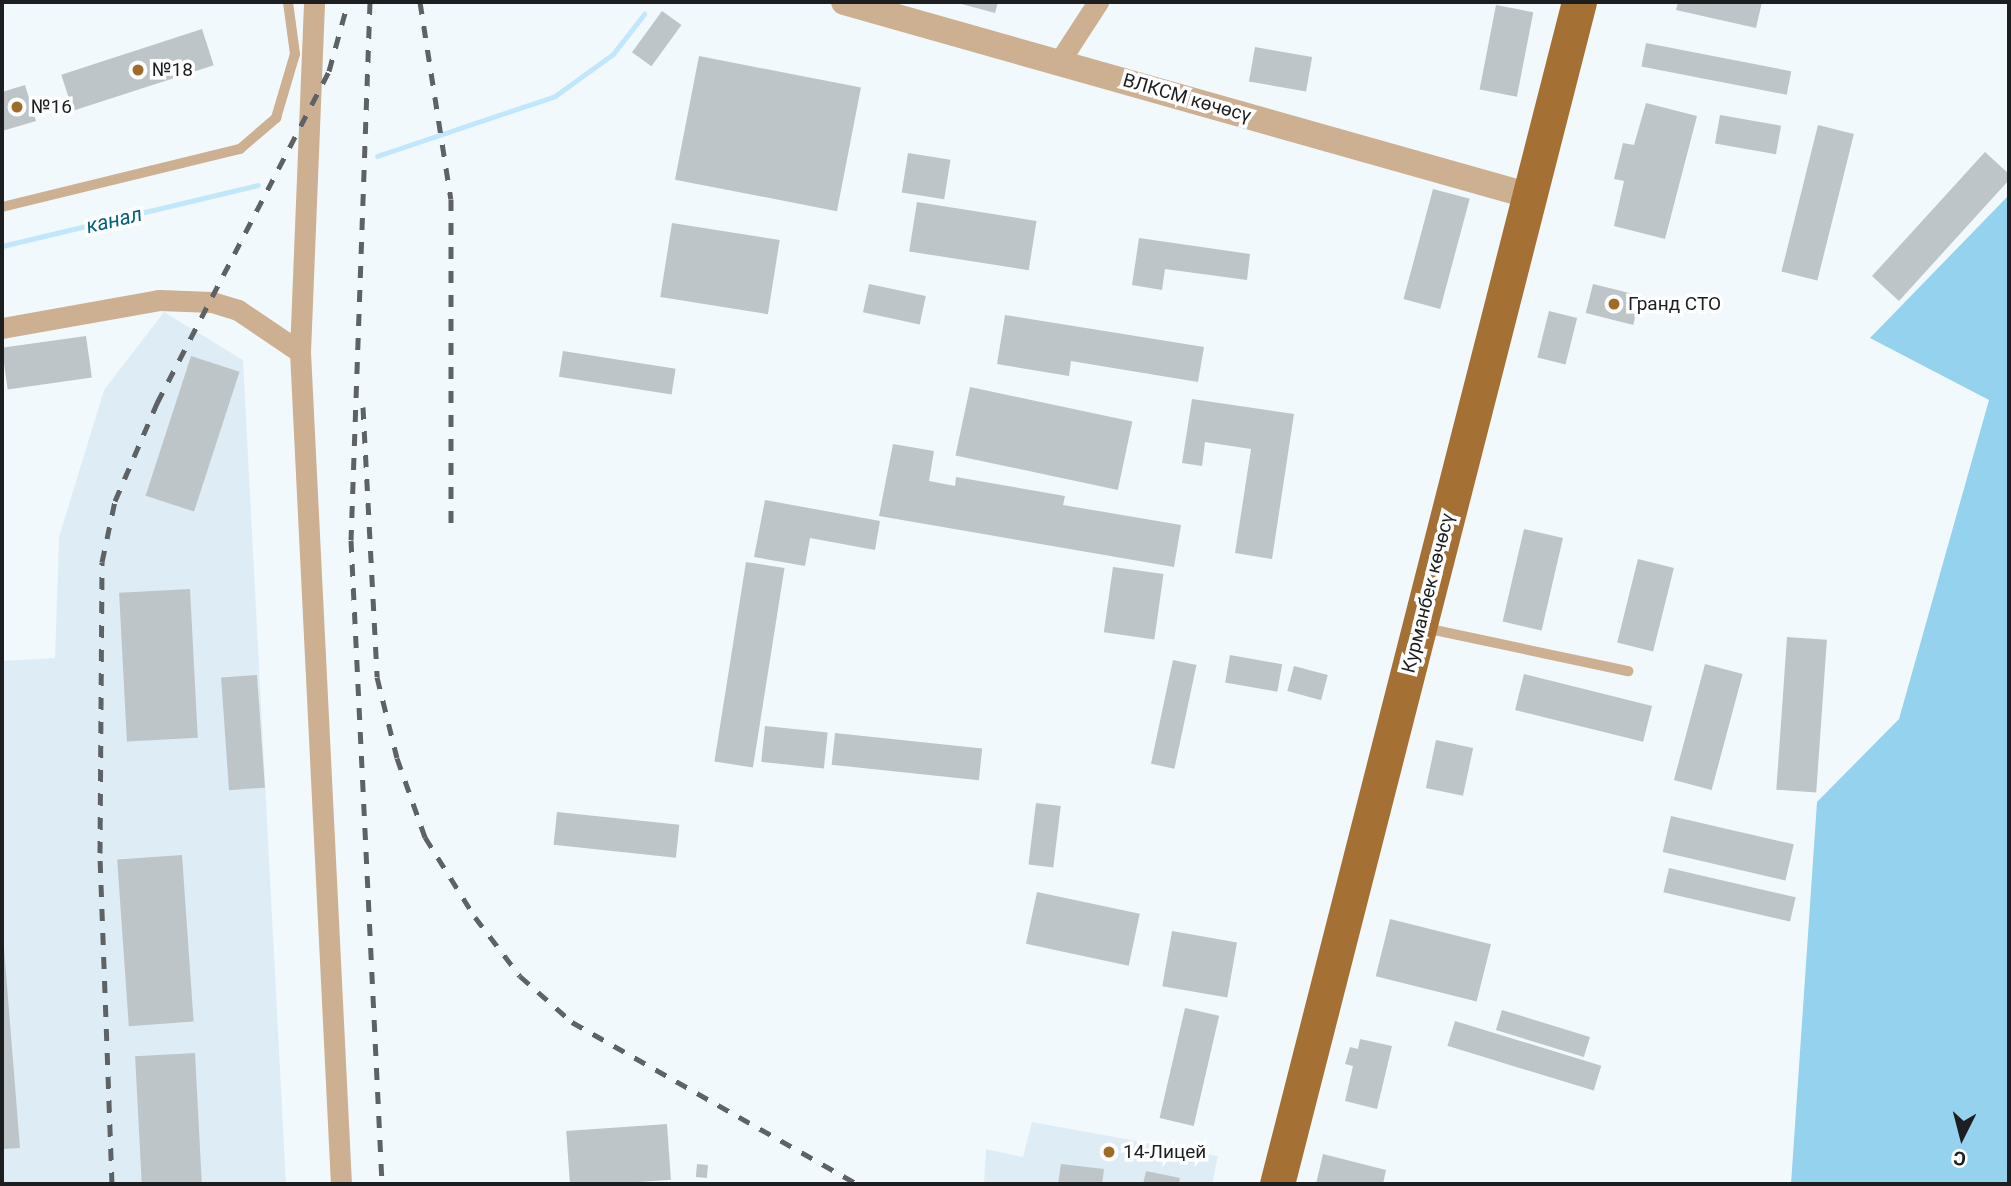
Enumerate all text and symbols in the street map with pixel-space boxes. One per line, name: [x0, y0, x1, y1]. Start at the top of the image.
place label: №18: [152, 59, 193, 81]
marker: №18: [130, 62, 146, 78]
street label: ВЛКСМ көчөсү: [1120, 69, 1254, 127]
place label: №16: [31, 96, 72, 118]
marker: №16: [9, 99, 25, 115]
water label: канал: [84, 201, 144, 239]
place label: Гранд СТО: [1628, 293, 1721, 315]
marker: Гранд СТО: [1606, 296, 1622, 312]
street label: Курманбек көчөсү: [1397, 511, 1459, 675]
north arrow: [1927, 1102, 1997, 1172]
place label: 14-Лицей: [1123, 1141, 1206, 1163]
marker: 14-Лицей: [1101, 1144, 1117, 1160]
text: С: [1952, 1146, 1967, 1170]

